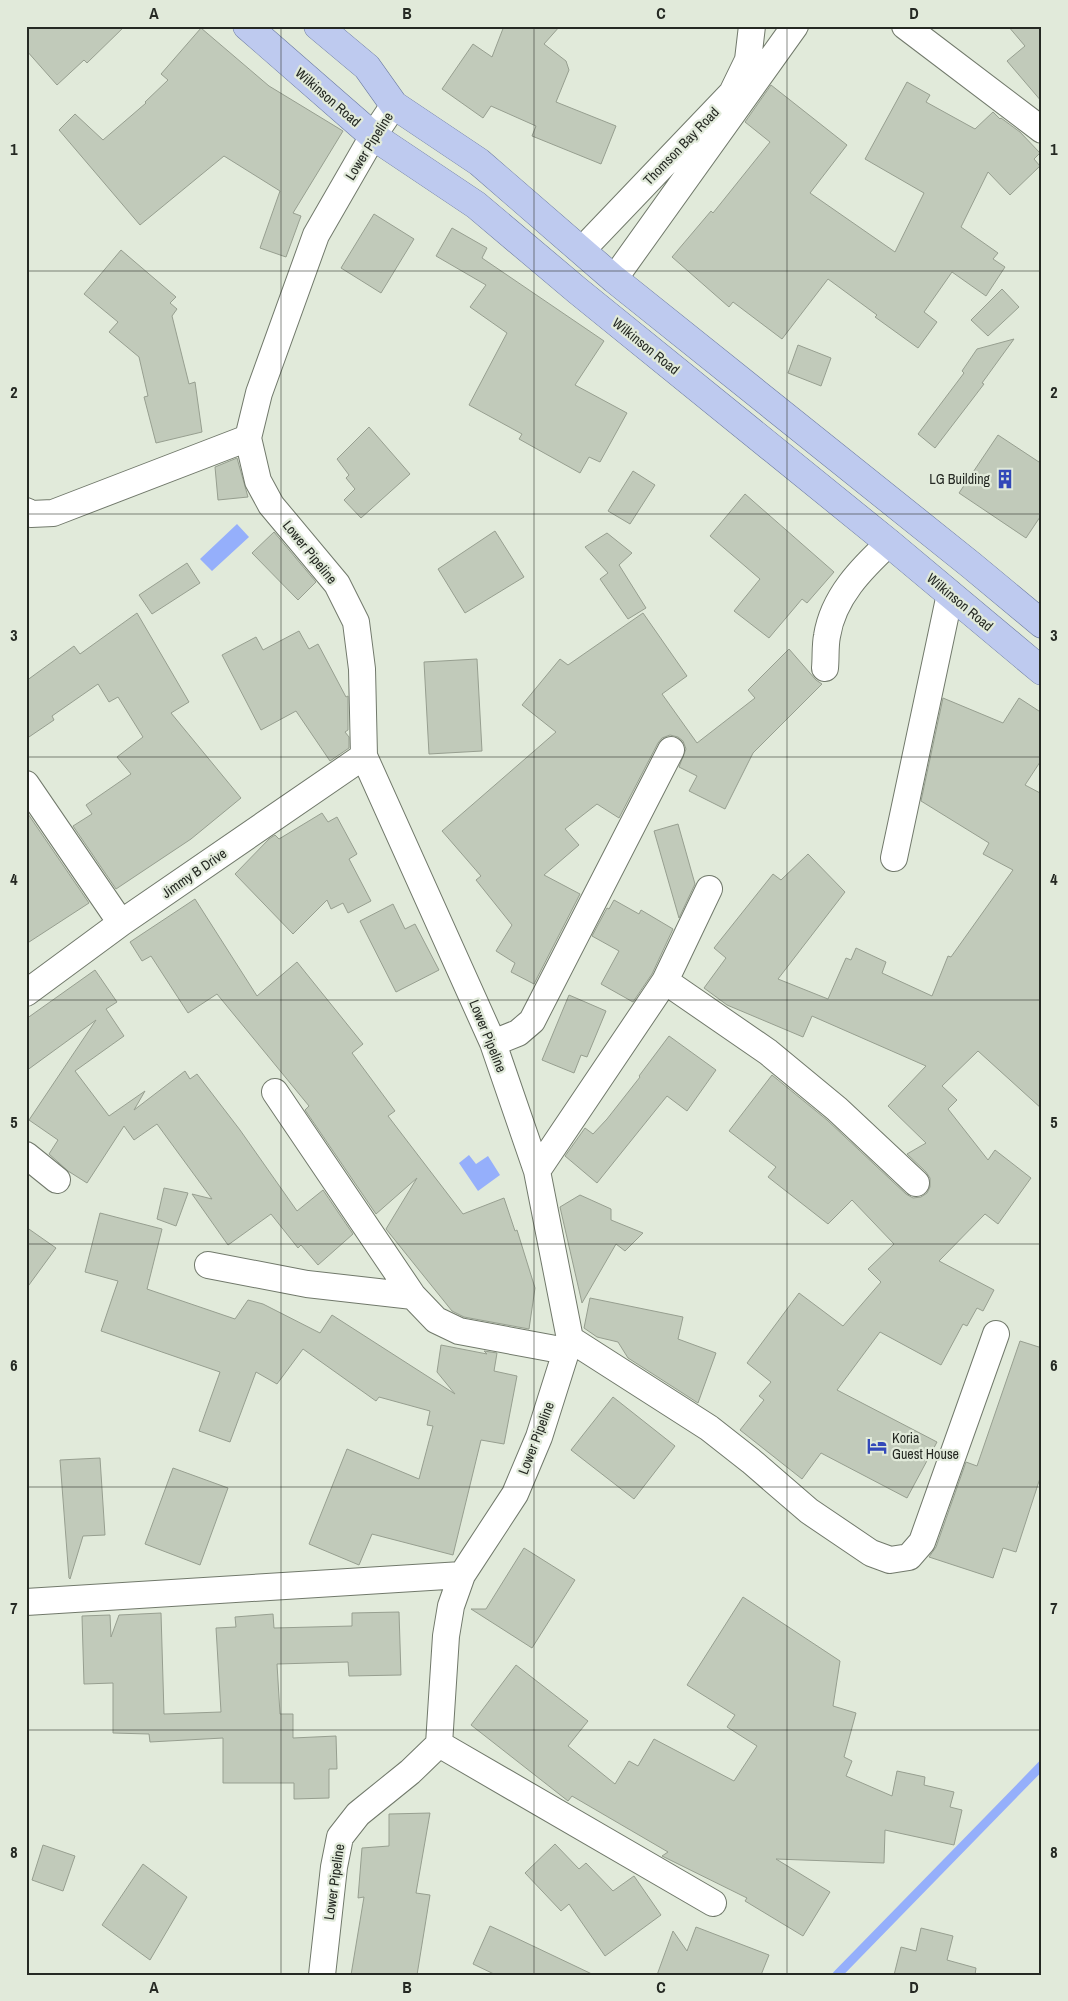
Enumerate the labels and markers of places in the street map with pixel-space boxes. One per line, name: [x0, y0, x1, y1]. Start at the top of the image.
building icon: LG Building: [994, 468, 1016, 490]
place label: LG Building: [929, 470, 991, 488]
place label: Koria Guest House: [892, 1429, 959, 1463]
hotel icon: Koria Guest House: [866, 1435, 888, 1457]

